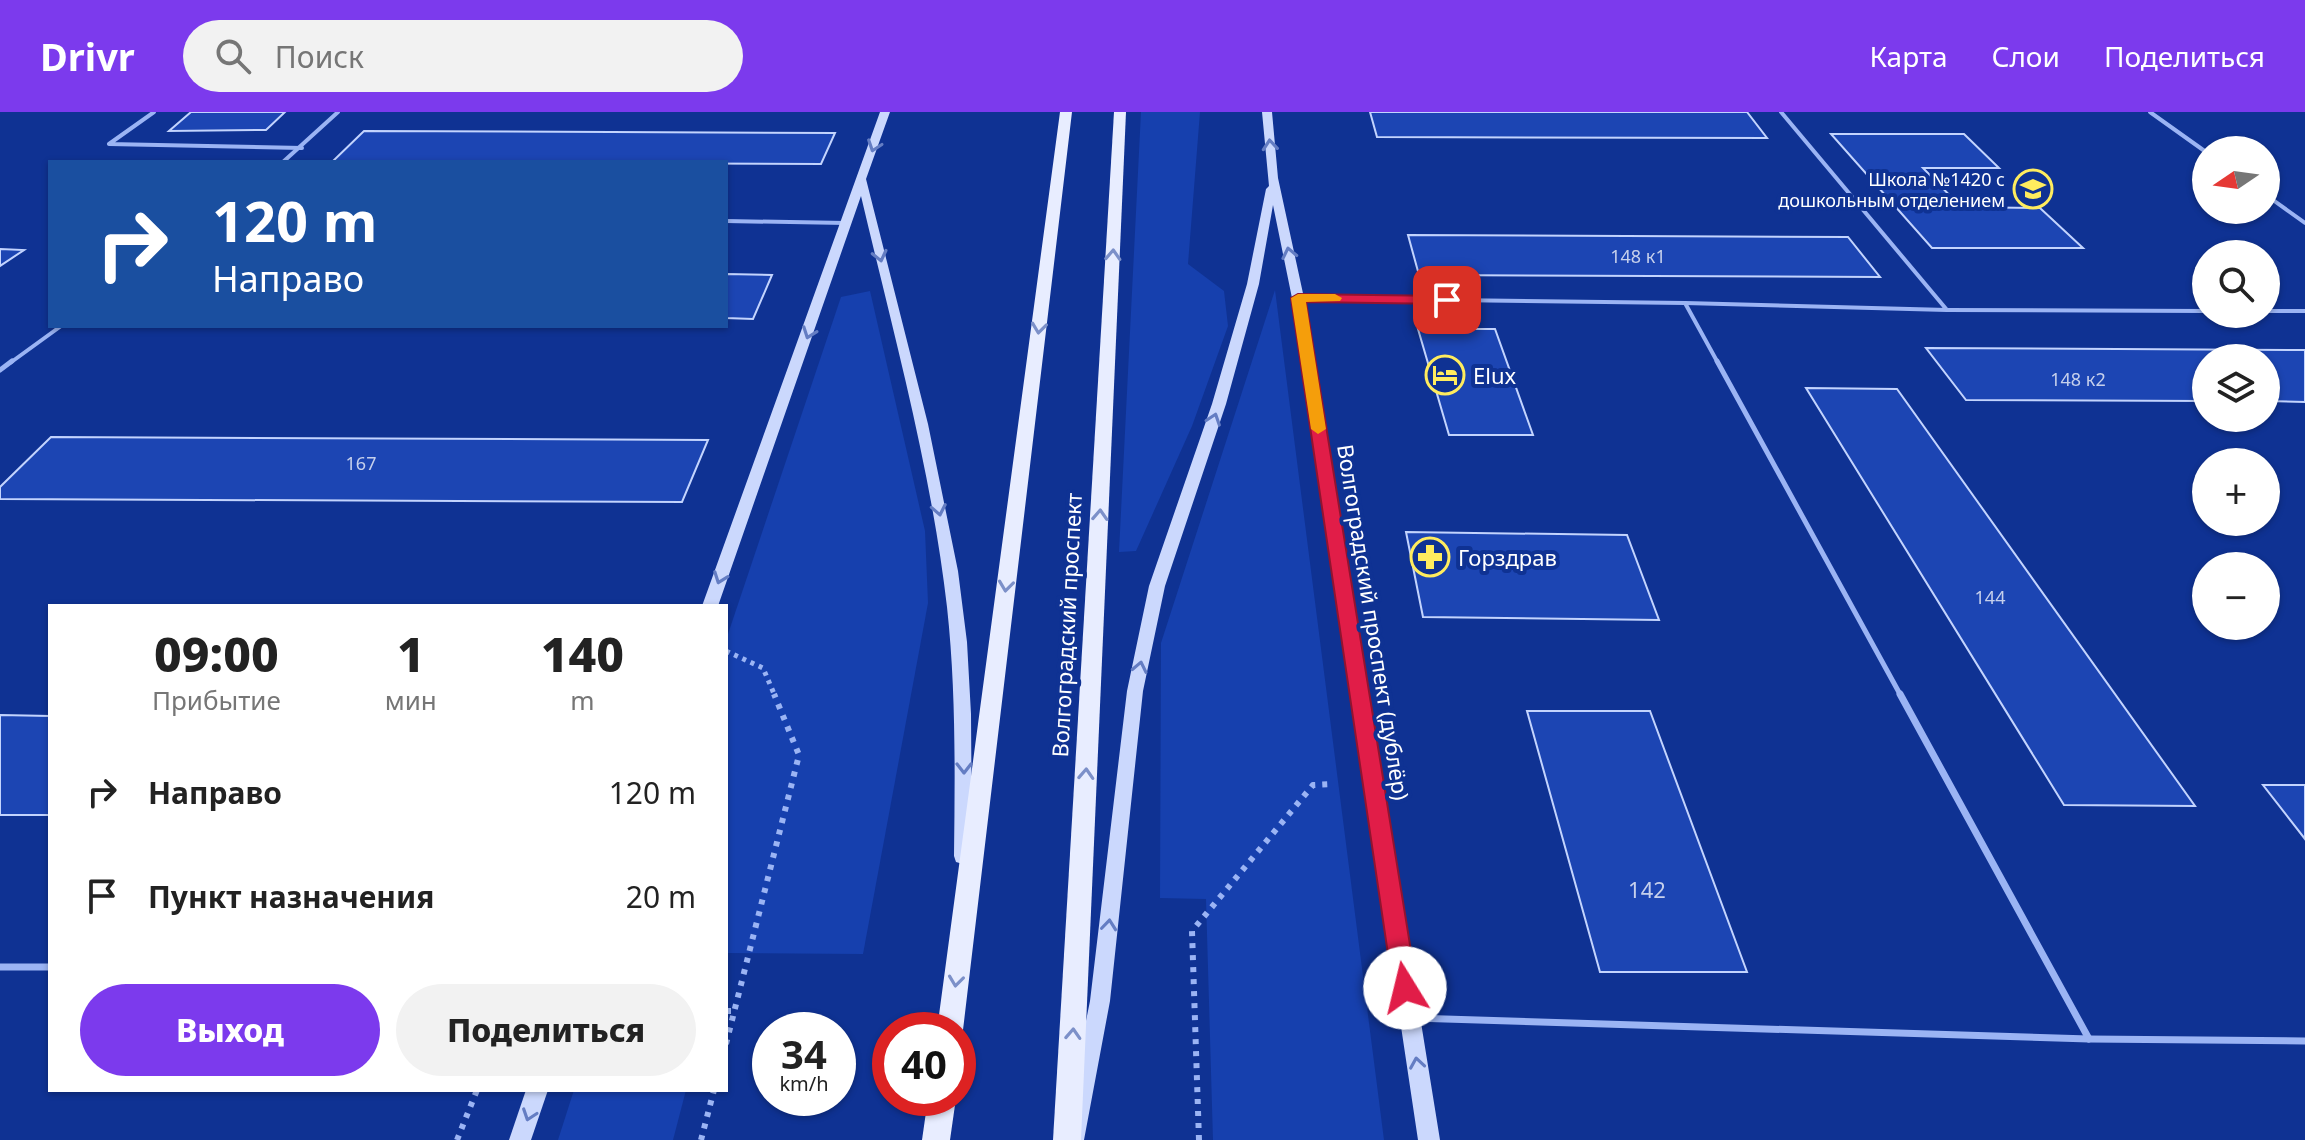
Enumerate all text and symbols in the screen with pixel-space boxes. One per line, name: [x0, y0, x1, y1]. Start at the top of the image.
search box: [183, 20, 743, 92]
text: Drivr: [40, 30, 135, 82]
icon: search: [211, 34, 255, 78]
text: Поиск: [275, 36, 364, 77]
text: Карта: [1869, 37, 1948, 75]
text: Слои: [1992, 37, 2060, 75]
text: Поделиться: [2104, 37, 2265, 75]
north arrow: [2192, 136, 2280, 224]
map controls: [2192, 136, 2280, 640]
one-way arrow: [867, 138, 883, 152]
one-way arrow: [1262, 138, 1279, 151]
place label: Школа №1420 с дошкольным отделением: [1778, 167, 2005, 212]
school or university icon: Школа №1420 с дошкольным отделением: [2012, 168, 2054, 210]
text: 120 m: [212, 182, 377, 258]
icon: right: [80, 192, 184, 296]
button: search: [2192, 240, 2280, 328]
house number: 148 к1: [1610, 244, 1666, 268]
one-way arrow: [1281, 247, 1298, 260]
one-way arrow: [1104, 248, 1121, 261]
one-way arrow: [871, 249, 888, 263]
text: Направо: [212, 254, 364, 303]
pin: [1413, 266, 1481, 334]
icon: arrive: [1425, 278, 1469, 322]
one-way arrow: [1031, 321, 1048, 335]
one-way arrow: [802, 325, 818, 339]
button: layers: [2192, 344, 2280, 432]
hotel icon: Elux: [1424, 354, 1466, 396]
place label: Elux: [1473, 360, 1517, 390]
house number: 148 к2: [2050, 367, 2106, 391]
one-way arrow: [1205, 412, 1221, 426]
street label: Волгоградский проспект (дублёр): [1331, 442, 1417, 802]
button: +: [2192, 448, 2280, 536]
house number: 167: [346, 451, 376, 475]
street label: Волгоградский проспект: [1044, 492, 1088, 758]
one-way arrow: [929, 503, 946, 516]
one-way arrow: [1091, 508, 1108, 521]
pharmacy icon: Горздрав: [1409, 536, 1451, 578]
place label: Горздрав: [1458, 542, 1557, 572]
button: −: [2192, 552, 2280, 640]
one-way arrow: [714, 570, 730, 584]
one-way arrow: [998, 579, 1015, 593]
house number: 144: [1975, 585, 2005, 609]
text: 09:00: [154, 621, 279, 686]
text: 1: [397, 621, 425, 686]
text: 140: [541, 621, 624, 686]
one-way arrow: [1130, 660, 1147, 674]
text: Прибытие: [152, 682, 281, 718]
text: мин: [385, 682, 437, 718]
text: m: [570, 682, 595, 718]
one-way arrow: [955, 762, 973, 775]
one-way arrow: [1078, 768, 1095, 780]
icon: right: [80, 770, 124, 814]
text: Направо: [148, 772, 282, 813]
text: 120 m: [609, 772, 696, 813]
icon: arrive: [80, 874, 124, 918]
house number: 142: [1628, 874, 1666, 904]
text: Пункт назначения: [148, 876, 434, 917]
text: 20 m: [626, 876, 696, 917]
one-way arrow: [1100, 918, 1117, 931]
position arrow: [1363, 946, 1447, 1030]
one-way arrow: [948, 975, 965, 988]
button: Выход: [80, 984, 380, 1076]
button: Поделиться: [396, 984, 696, 1076]
speed limit sign: 40: [872, 1012, 976, 1116]
text: 34: [781, 1026, 827, 1081]
one-way arrow: [1064, 1027, 1081, 1040]
one-way arrow: [1409, 1056, 1426, 1070]
text: km/h: [779, 1070, 829, 1097]
one-way arrow: [522, 1107, 538, 1121]

